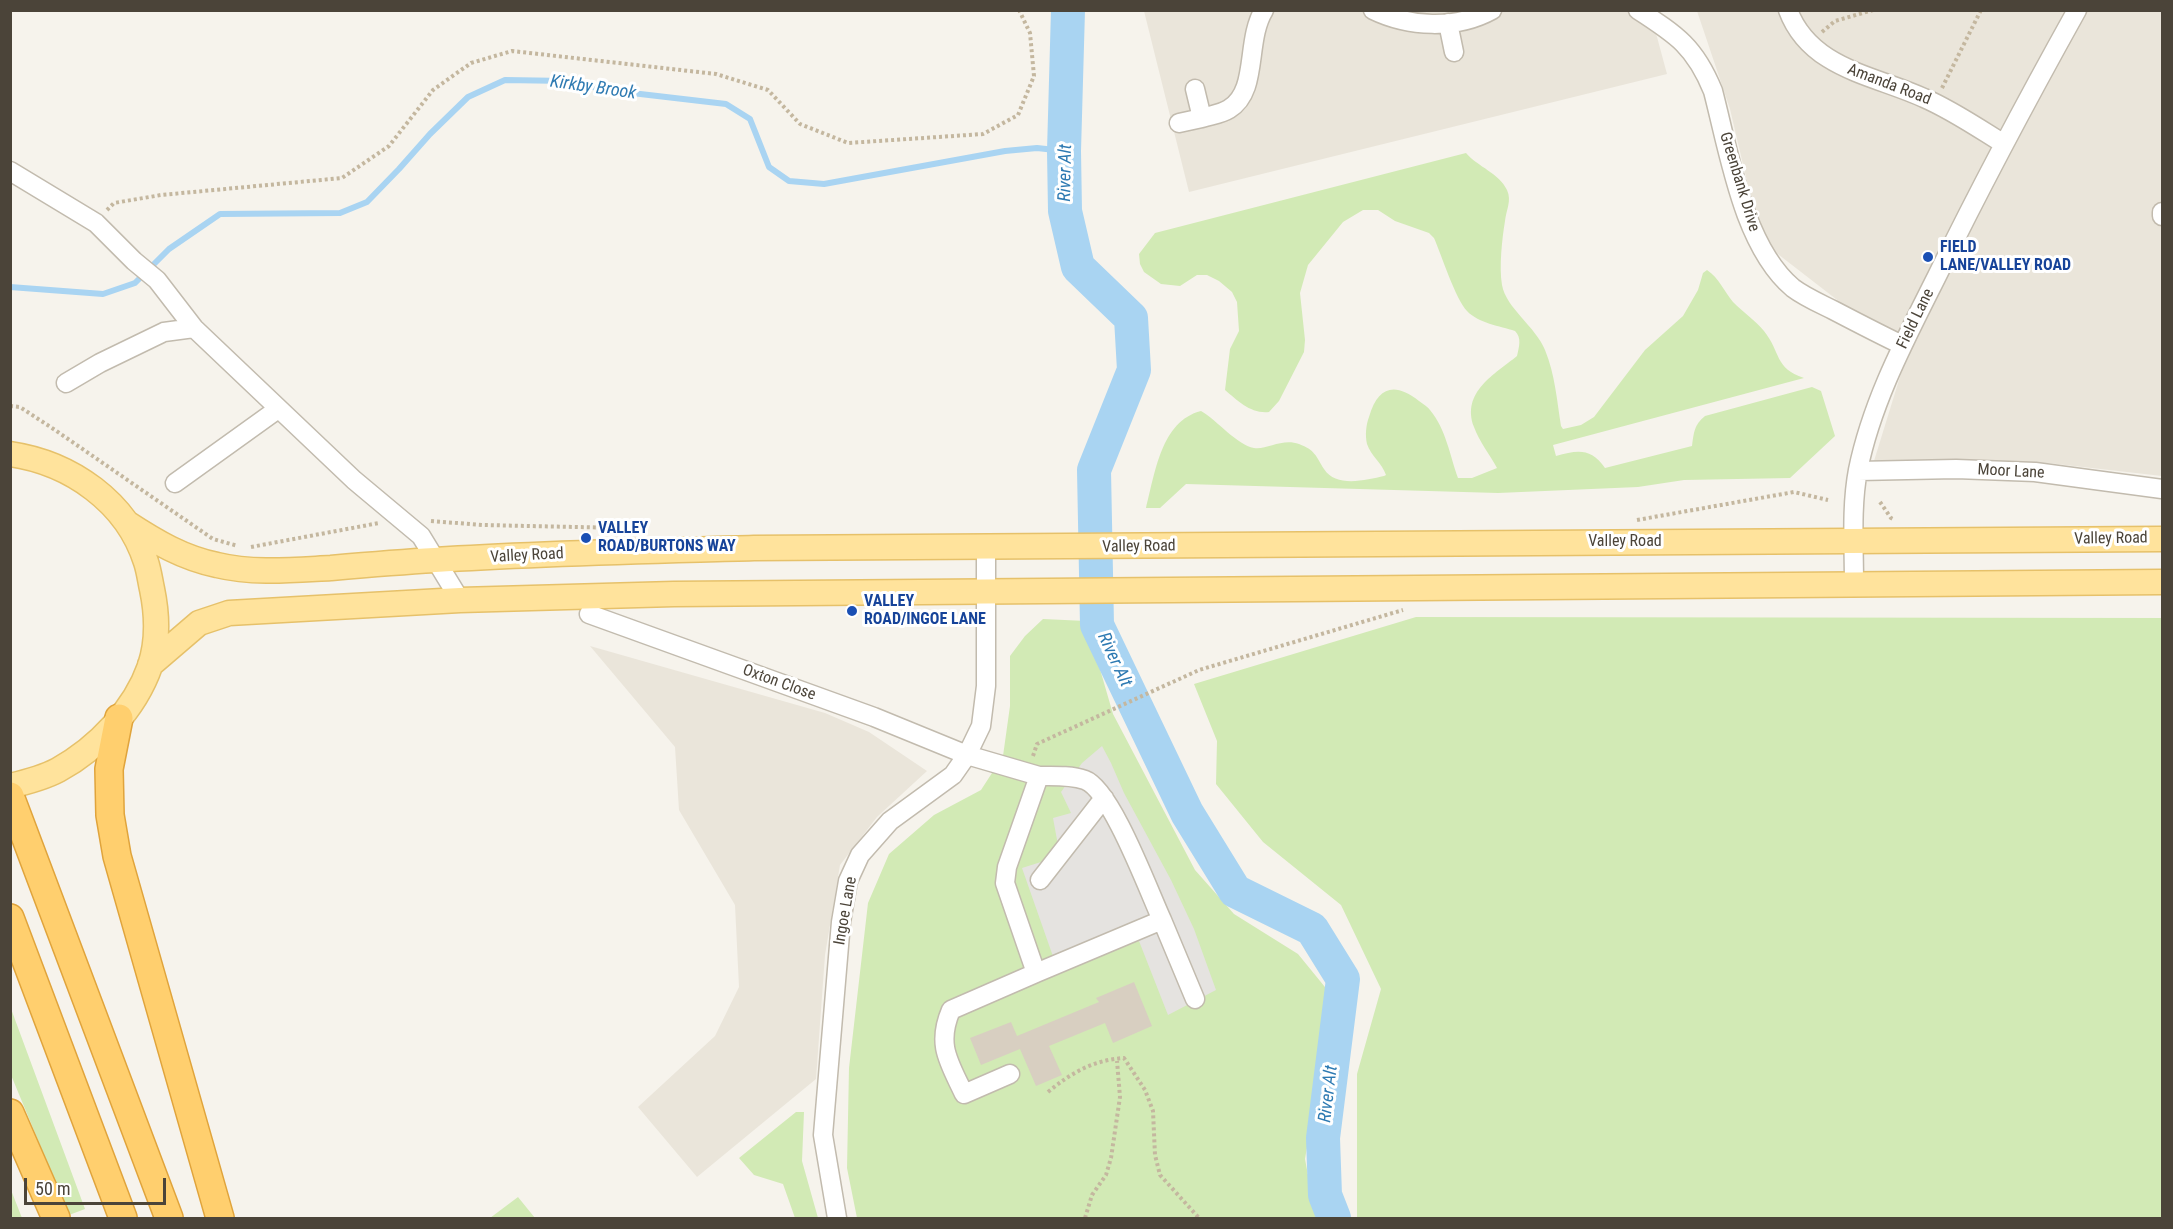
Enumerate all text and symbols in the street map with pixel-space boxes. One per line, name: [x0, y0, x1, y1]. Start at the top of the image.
street label: Amanda Road: [1844, 60, 1934, 110]
water label: Kirkby Brook: [549, 71, 637, 105]
street label: Greenbank Drive: [1715, 130, 1763, 234]
water label: River Alt: [1055, 144, 1077, 202]
place label: FIELD LANE/VALLEY ROAD: [1940, 238, 2071, 276]
marker: FIELD LANE/VALLEY ROAD: [1921, 250, 1935, 264]
street label: Field Lane: [1893, 286, 1939, 352]
street label: Moor Lane: [1977, 461, 2045, 483]
place label: VALLEY ROAD/BURTONS WAY: [598, 519, 736, 557]
street label: Valley Road: [2074, 529, 2148, 549]
marker: VALLEY ROAD/BURTONS WAY: [579, 531, 593, 545]
street label: Valley Road: [1588, 532, 1662, 552]
street label: Valley Road: [1102, 537, 1176, 557]
street label: Valley Road: [490, 544, 564, 568]
place label: VALLEY ROAD/INGOE LANE: [864, 592, 986, 630]
marker: VALLEY ROAD/INGOE LANE: [845, 604, 859, 618]
water label: River Alt: [1092, 629, 1136, 691]
street label: Oxton Close: [740, 661, 818, 705]
street label: Ingoe Lane: [831, 875, 861, 947]
water label: River Alt: [1315, 1064, 1343, 1124]
scale bar: [27, 1166, 170, 1204]
text: 50 m: [35, 1178, 70, 1199]

